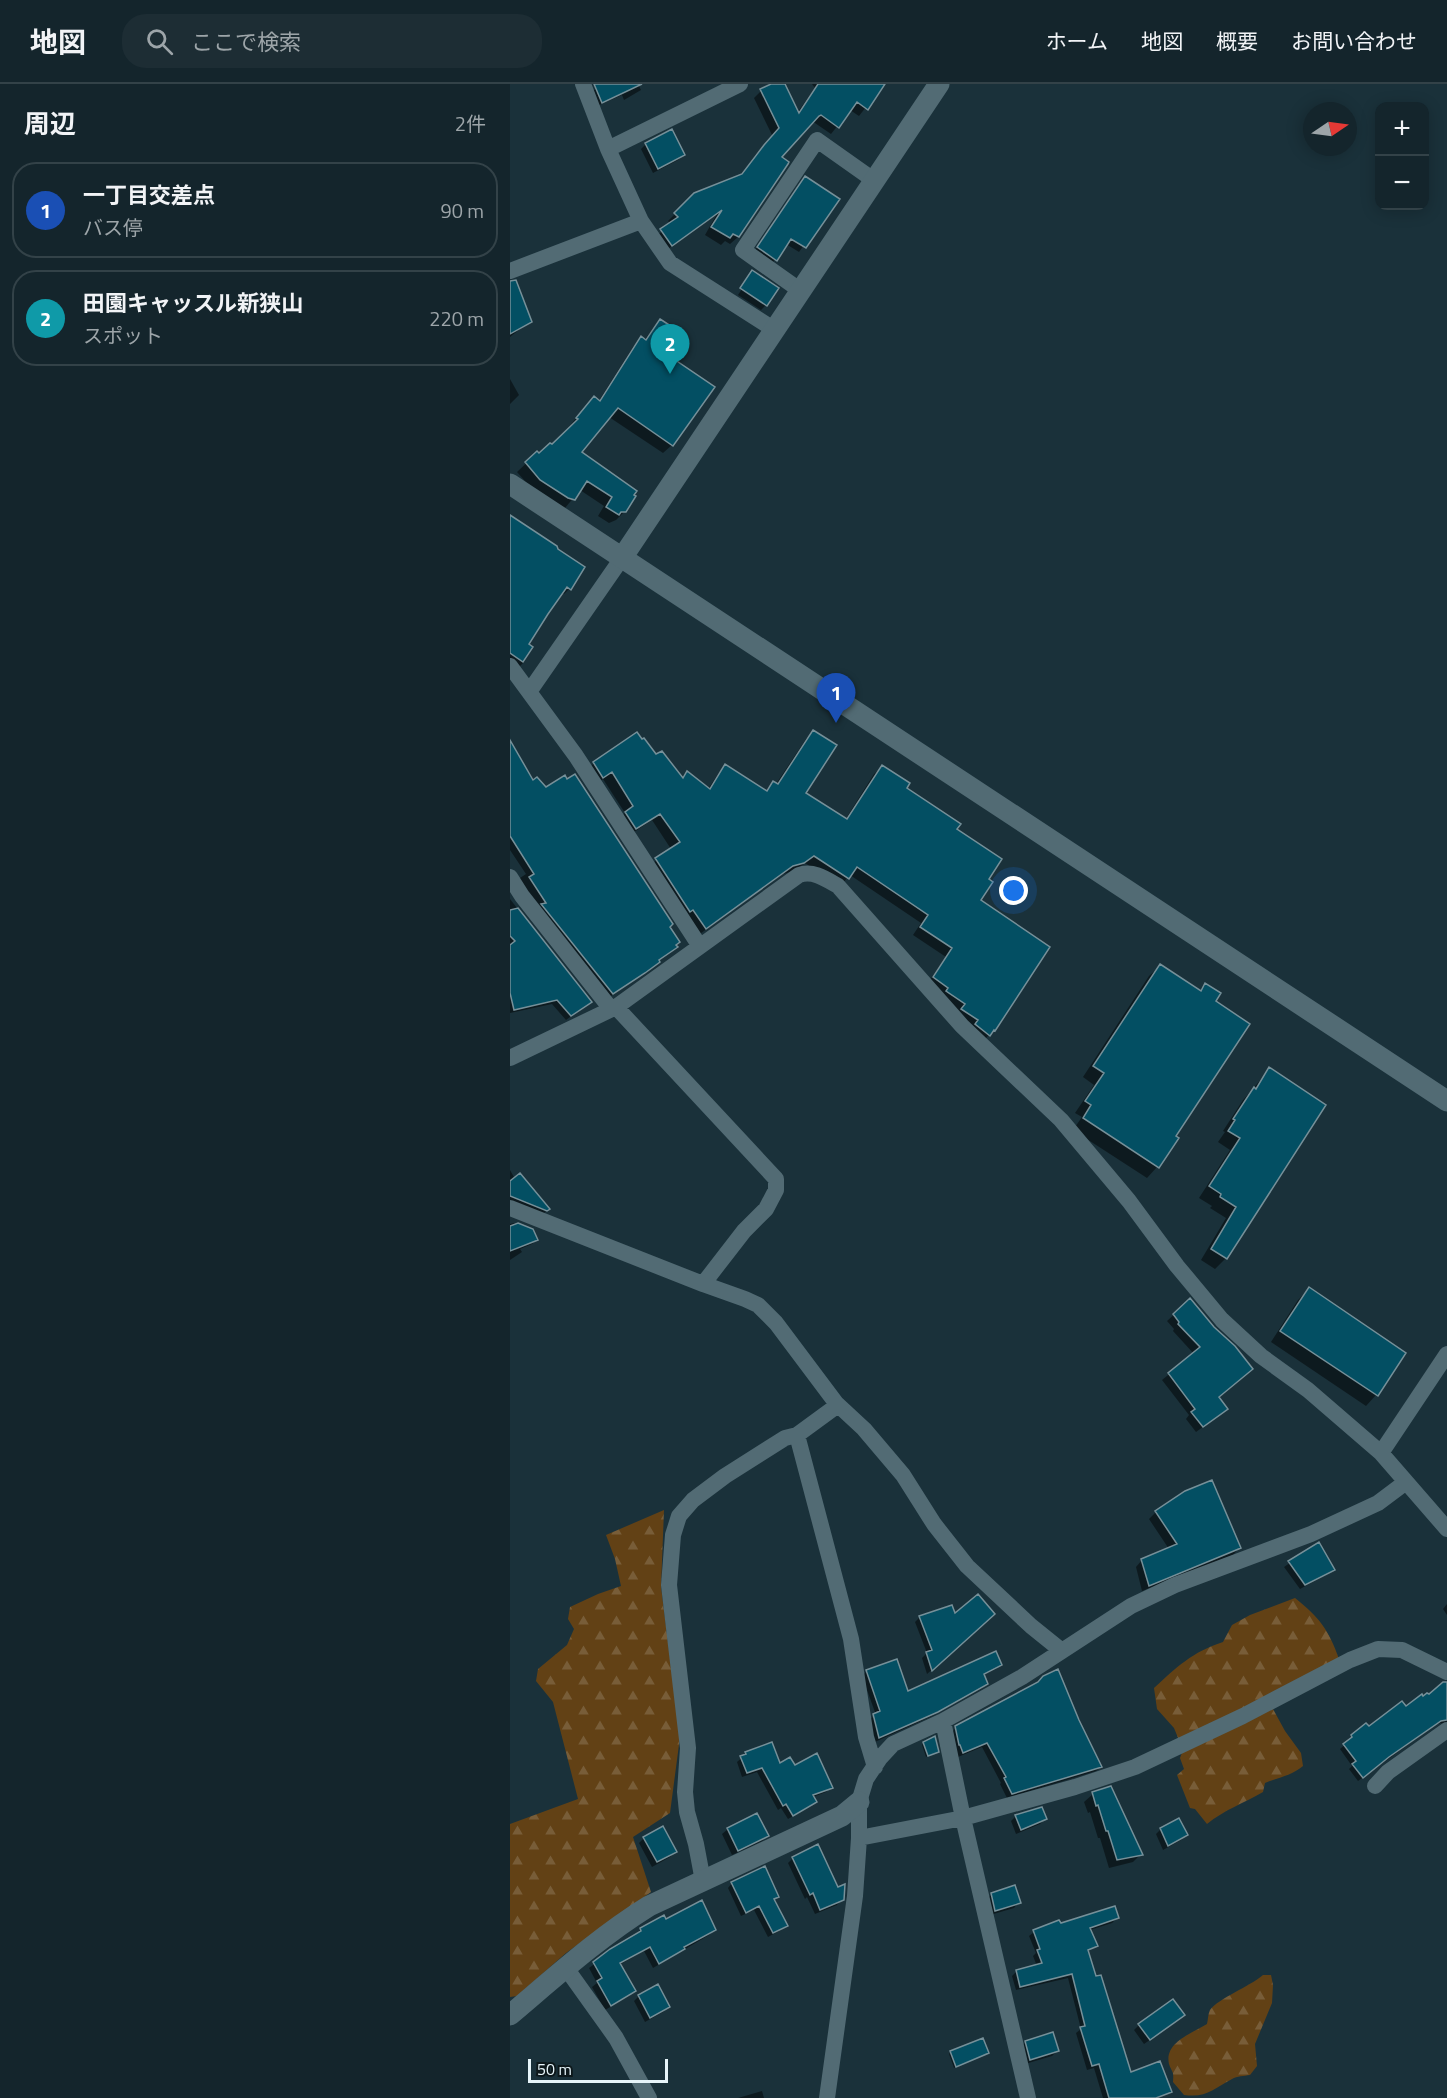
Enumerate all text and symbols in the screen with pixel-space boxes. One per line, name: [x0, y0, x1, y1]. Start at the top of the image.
search box: [122, 14, 542, 68]
text: 地図: [30, 20, 86, 63]
icon: search: [143, 25, 176, 58]
text: ここで検索: [191, 25, 301, 59]
text: ホーム: [1046, 25, 1108, 57]
text: 地図: [1141, 25, 1183, 57]
text: 概要: [1216, 25, 1258, 57]
text: お問い合わせ: [1291, 25, 1417, 57]
north arrow: [1303, 102, 1357, 156]
map controls: [1375, 102, 1429, 210]
button: +: [1375, 102, 1429, 156]
text: 周辺: [24, 104, 76, 143]
text: 2件: [455, 108, 486, 139]
button: −: [1375, 156, 1429, 210]
text: 一丁目交差点: [83, 178, 215, 212]
text: 1: [40, 195, 51, 226]
text: 90 m: [440, 195, 484, 226]
text: バス停: [83, 212, 143, 243]
text: 田園キャッスル新狭山: [83, 286, 303, 320]
text: 2: [40, 303, 51, 334]
text: 220 m: [429, 303, 484, 334]
text: スポット: [83, 320, 163, 351]
pin: 2: [650, 324, 690, 374]
pin: 1: [816, 674, 856, 723]
your location: [999, 876, 1028, 905]
scale bar: [528, 2056, 668, 2084]
text: 50 m: [537, 2057, 572, 2081]

